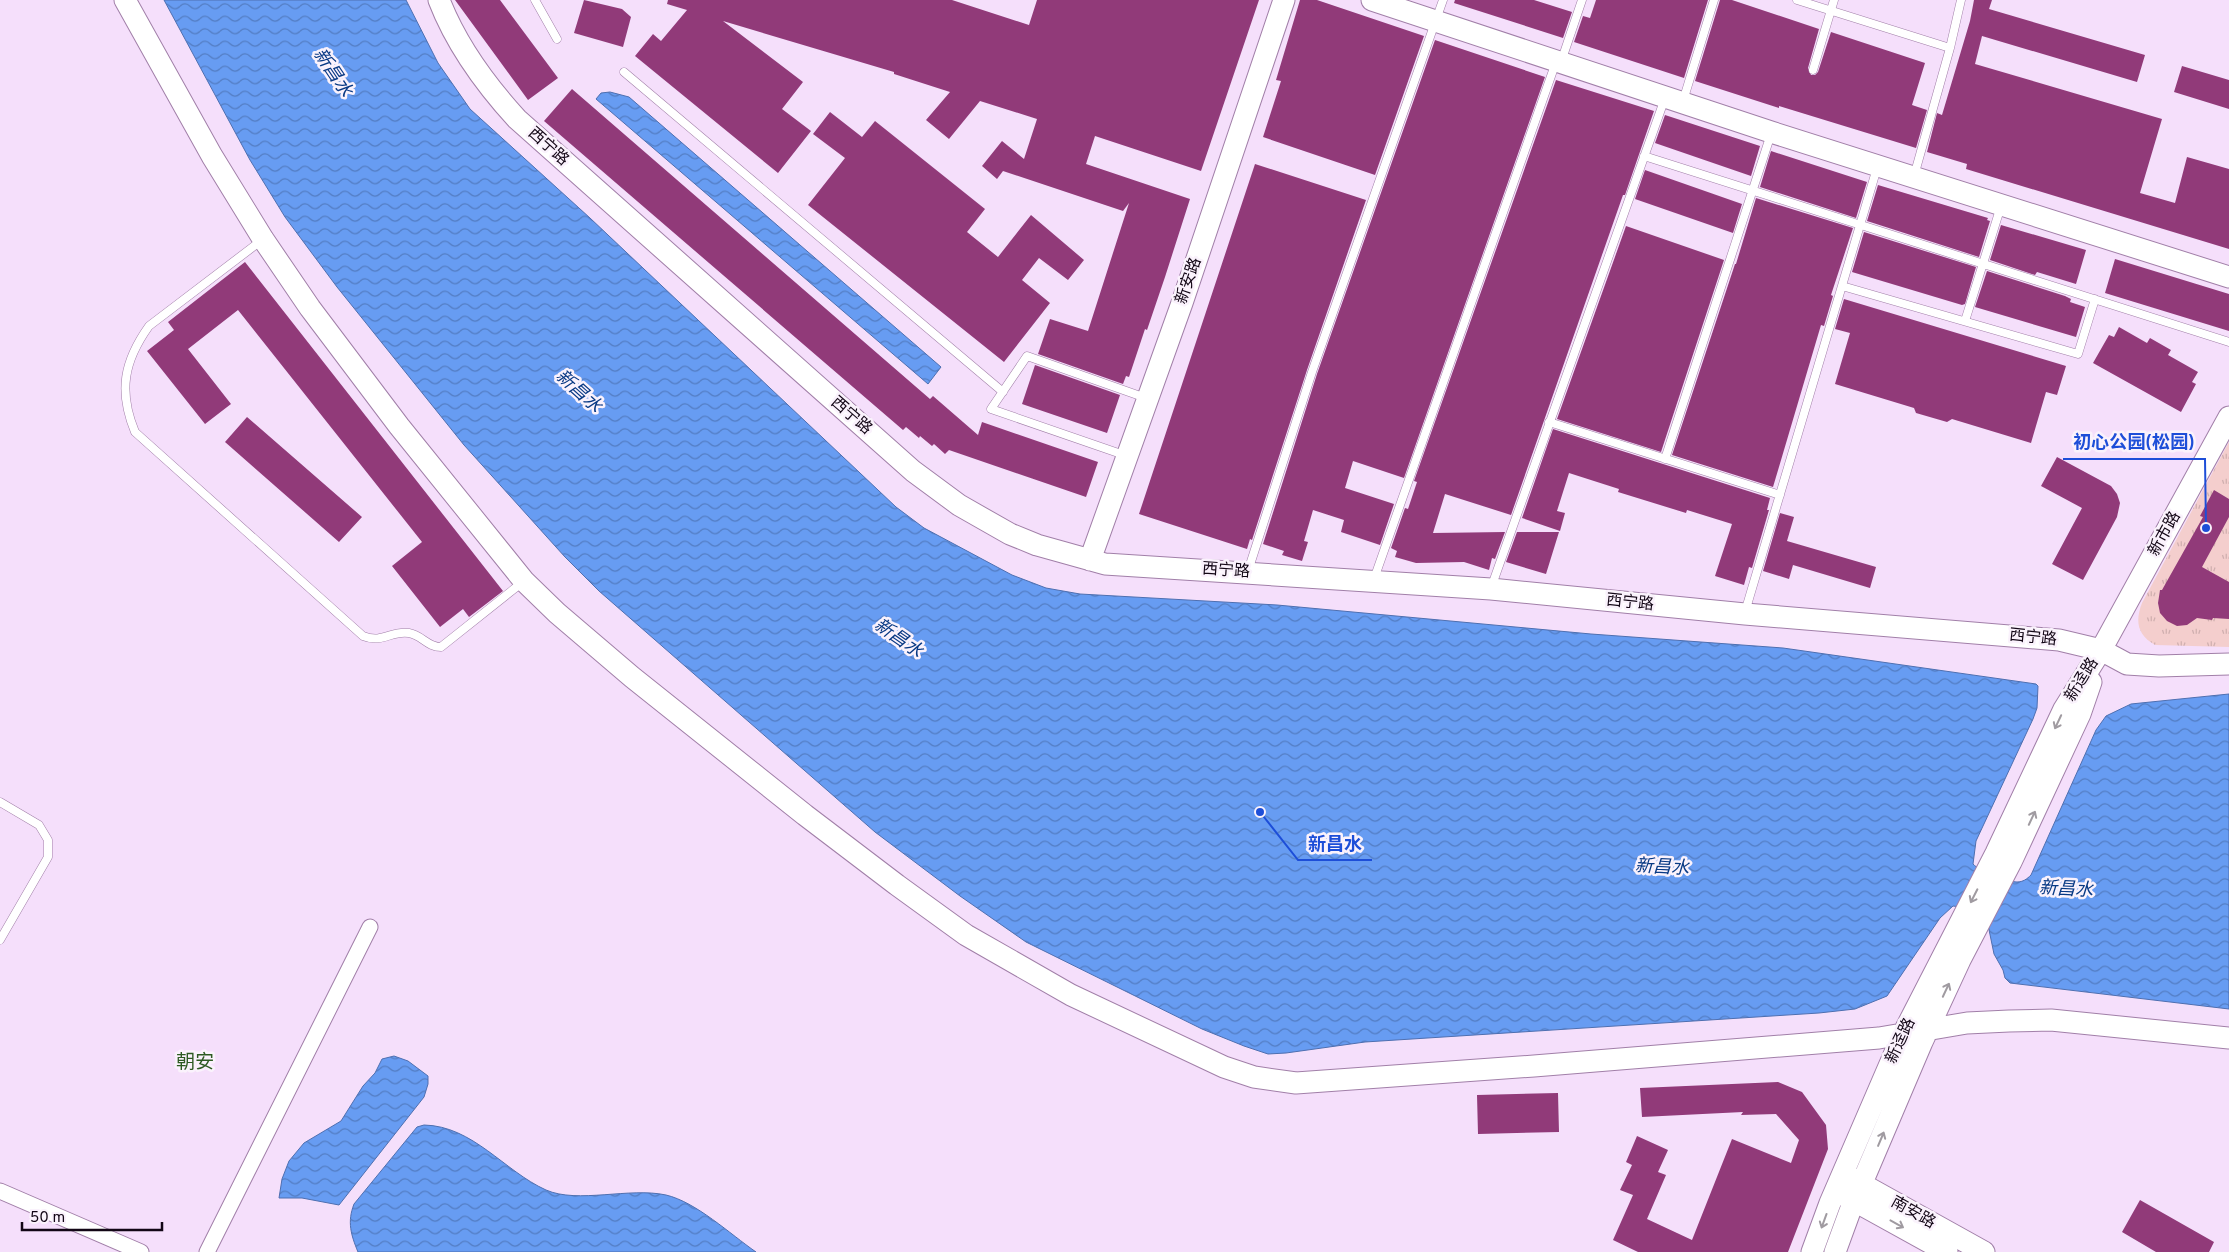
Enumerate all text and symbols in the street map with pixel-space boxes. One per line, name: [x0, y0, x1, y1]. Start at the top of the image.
water label: 新昌水: [307, 44, 357, 103]
street label: 西宁路: [523, 124, 573, 170]
street label: 新安路: [1172, 255, 1206, 307]
water label: 新昌水: [550, 365, 607, 419]
street label: 西宁路: [826, 393, 876, 439]
callout: 初心公园(松园): [2063, 426, 2205, 459]
text: 初心公园(松园): [2073, 432, 2195, 455]
street label: 新市路: [2145, 508, 2185, 560]
street label: 西宁路: [1201, 559, 1251, 583]
street label: 西宁路: [1605, 591, 1655, 615]
water label: 新昌水: [869, 614, 928, 664]
street label: 西宁路: [2008, 626, 2058, 650]
street label: 新迳路: [2061, 654, 2103, 706]
one-way arrow: [2053, 714, 2062, 729]
one-way arrow: [2027, 811, 2037, 826]
callout: 新昌水: [1298, 827, 1372, 860]
text: 新昌水: [1308, 834, 1362, 857]
water label: 新昌水: [1634, 855, 1691, 881]
water label: 新昌水: [2038, 877, 2095, 903]
one-way arrow: [1969, 888, 1978, 903]
one-way arrow: [1941, 983, 1951, 998]
street label: 新迳路: [1882, 1015, 1920, 1067]
district label: 朝安: [176, 1051, 214, 1075]
one-way arrow: [1876, 1132, 1886, 1147]
street label: 南安路: [1887, 1193, 1939, 1233]
scale bar: [22, 1200, 162, 1232]
text: 50 m: [30, 1209, 65, 1228]
one-way arrow: [1819, 1213, 1828, 1228]
one-way arrow: [1889, 1219, 1904, 1229]

